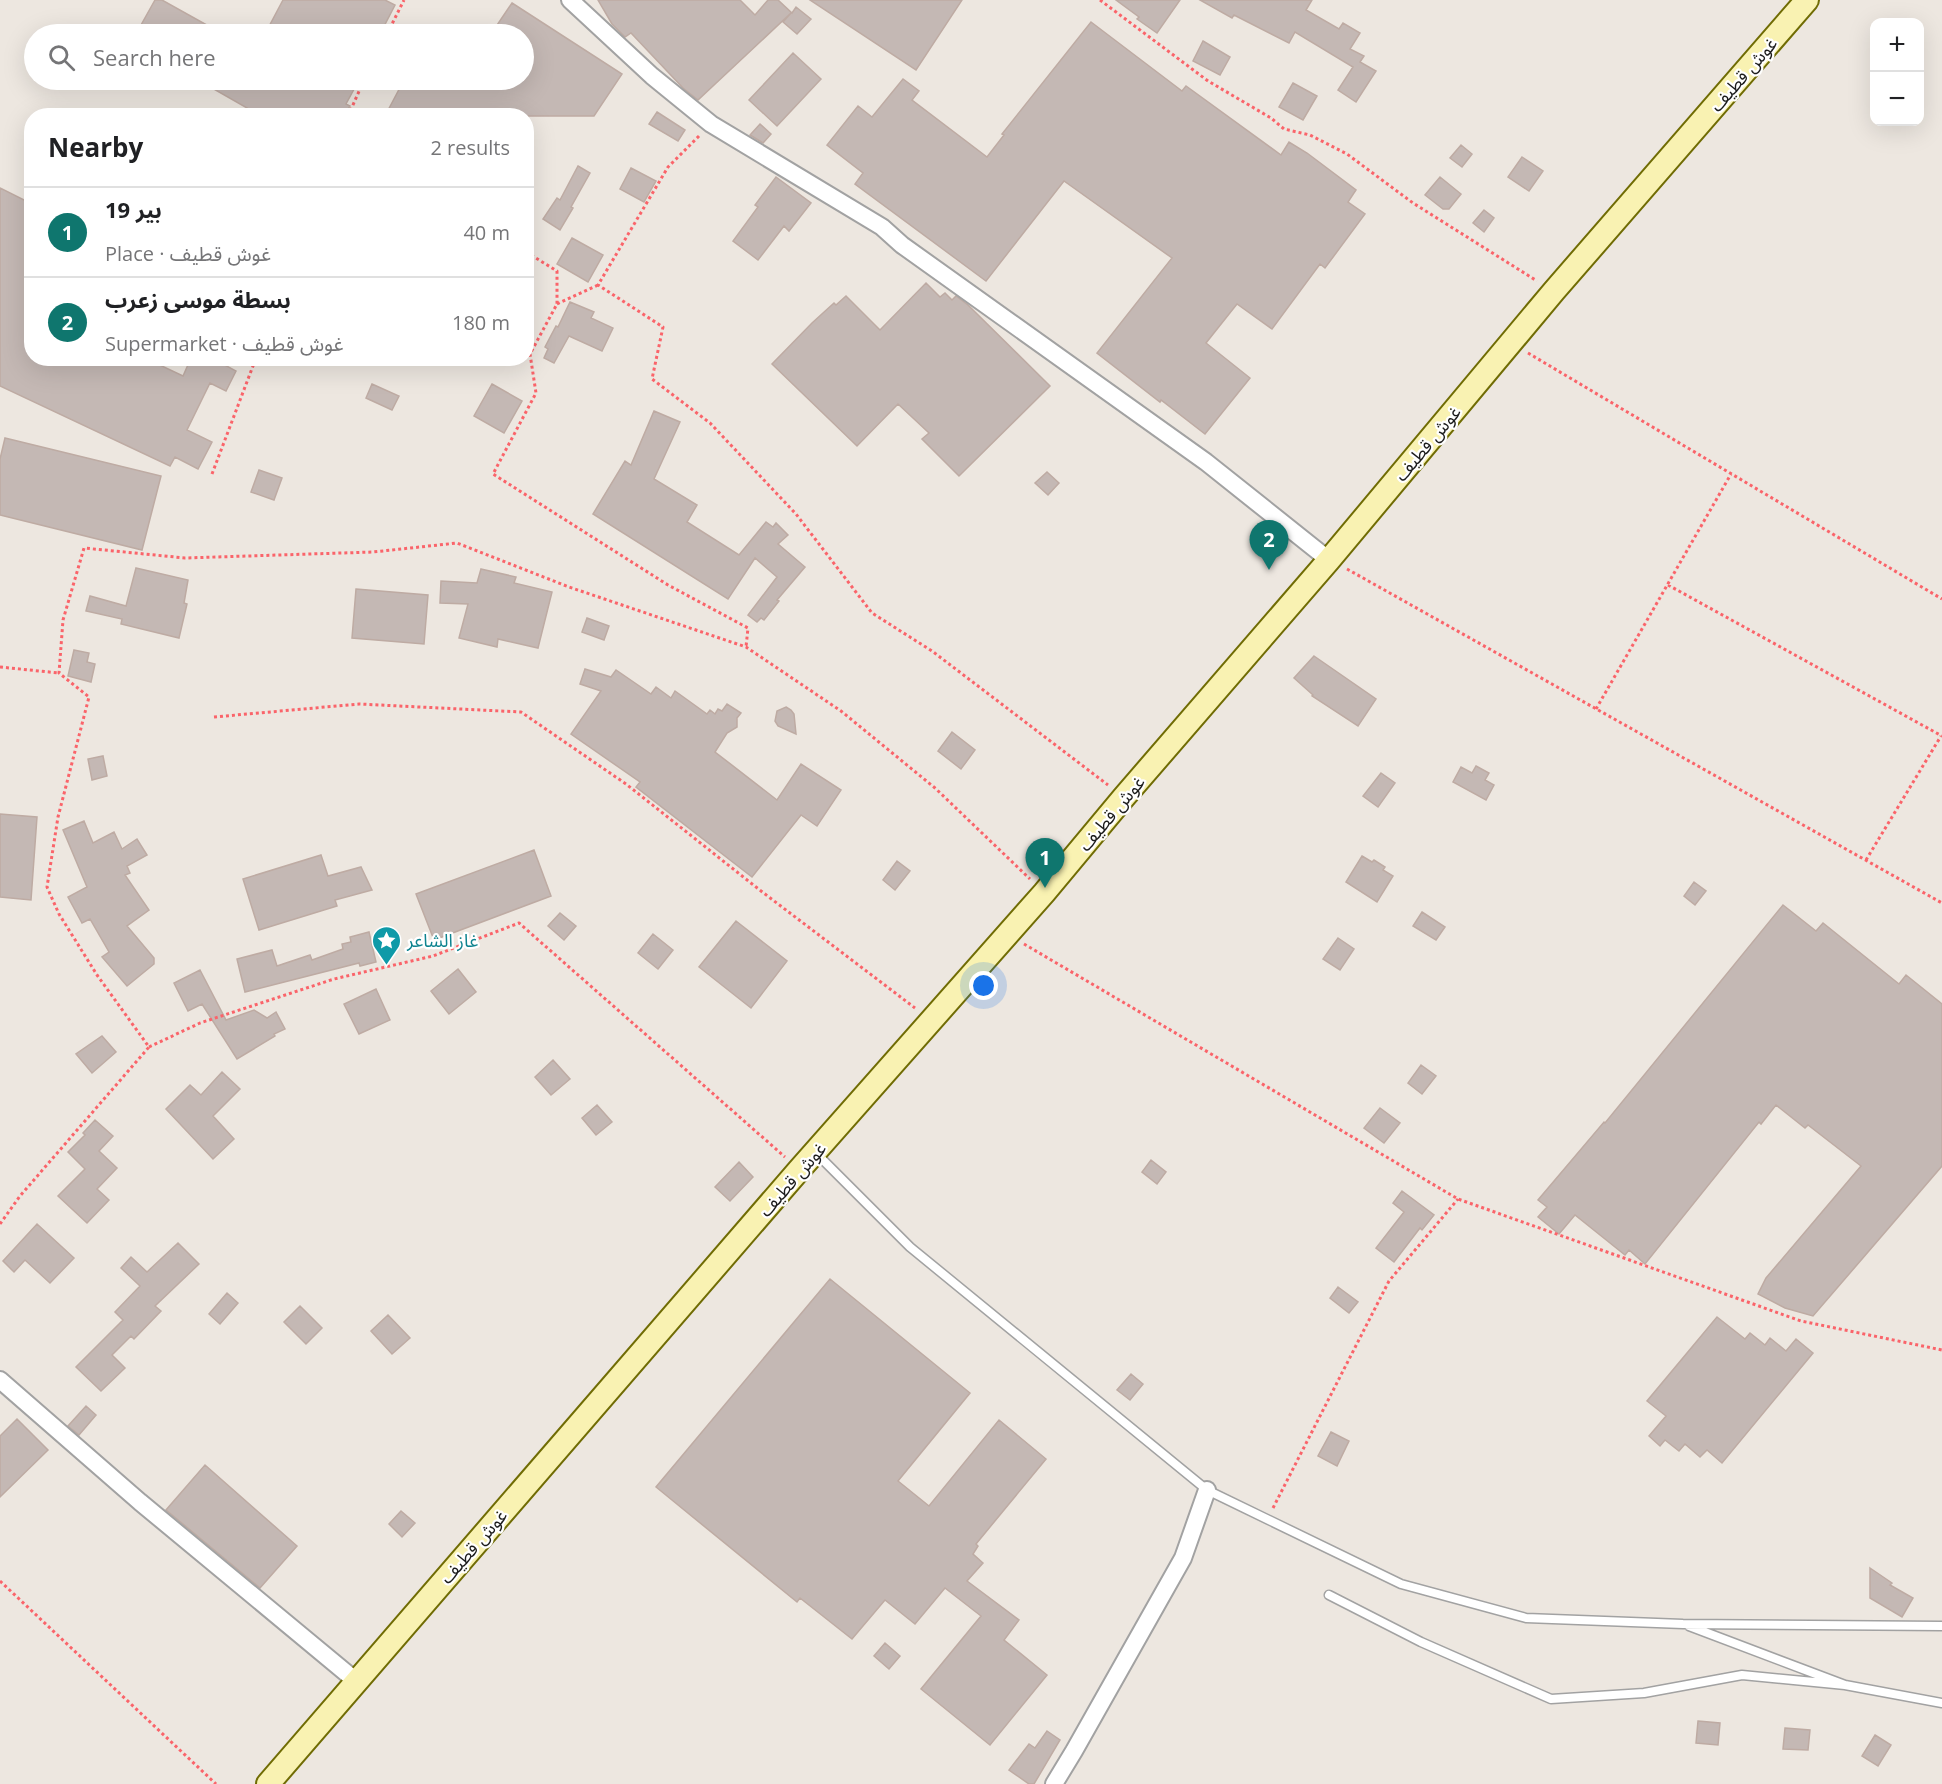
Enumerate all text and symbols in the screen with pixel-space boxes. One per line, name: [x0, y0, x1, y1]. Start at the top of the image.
map controls: [1870, 18, 1924, 126]
button: +: [1870, 18, 1924, 72]
search box: [24, 24, 534, 90]
street label: غوش قطيف: [1704, 32, 1782, 116]
icon: search: [45, 41, 78, 74]
text: Search here: [93, 42, 216, 72]
button: −: [1870, 72, 1924, 126]
text: Nearby: [48, 129, 143, 165]
text: 2 results: [430, 134, 510, 161]
text: بير 19: [105, 194, 162, 224]
text: 1: [62, 219, 73, 246]
text: 40 m: [463, 219, 510, 246]
text: Place · غوش قطيف: [105, 240, 271, 267]
text: بسطة موسى زعرب: [105, 284, 291, 314]
text: 2: [62, 309, 73, 336]
text: 180 m: [452, 309, 510, 336]
text: Supermarket · غوش قطيف: [105, 330, 344, 357]
street label: غوش قطيف: [1388, 400, 1466, 486]
pin: 2: [1250, 520, 1288, 570]
street label: غوش قطيف: [1072, 770, 1150, 856]
pin: 1: [1026, 838, 1064, 888]
place icon: غاز الشاعر: [370, 924, 402, 966]
place label: غاز الشاعر: [406, 928, 478, 952]
your location: [969, 971, 998, 1000]
street label: غوش قطيف: [753, 1137, 831, 1221]
street label: غوش قطيف: [434, 1504, 512, 1588]

